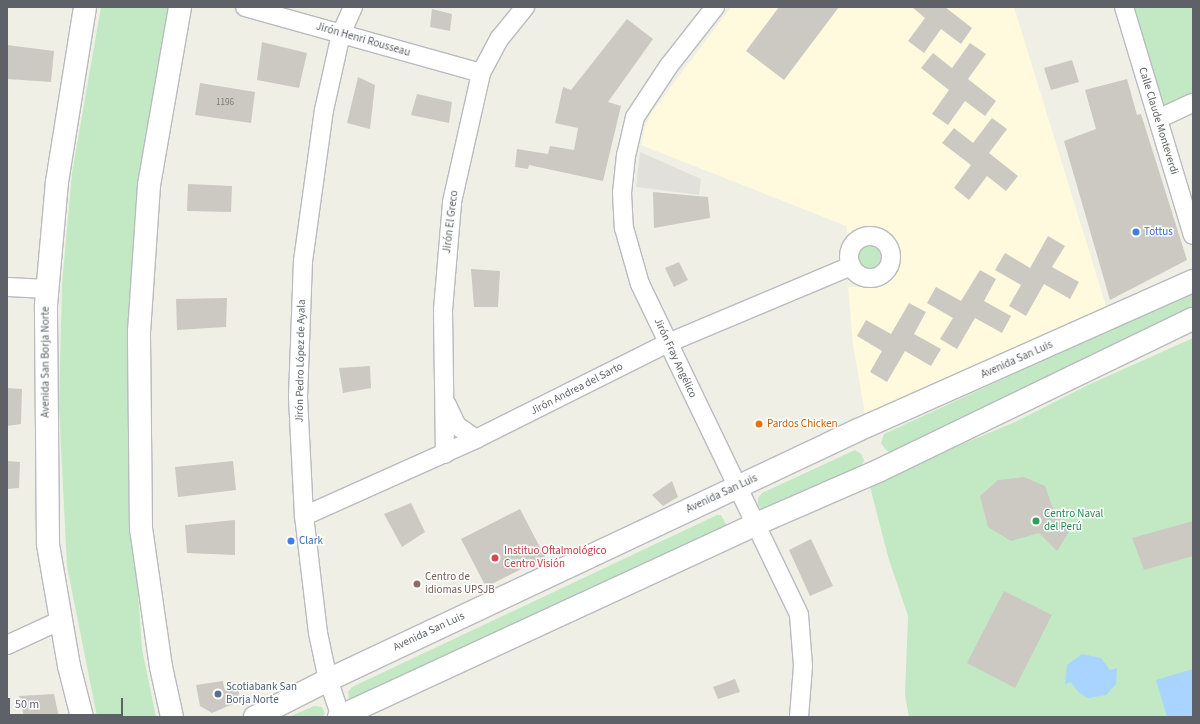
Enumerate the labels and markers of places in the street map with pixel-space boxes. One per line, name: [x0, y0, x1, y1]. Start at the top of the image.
place label: Tottus: [1144, 225, 1173, 239]
marker: Tottus: [1131, 227, 1141, 237]
place label: Pardos Chicken: [767, 417, 838, 431]
marker: Pardos Chicken: [754, 419, 764, 429]
place label: Centro Naval del Perú: [1044, 508, 1103, 534]
marker: Centro Naval del Perú: [1031, 516, 1041, 526]
place label: Clark: [299, 534, 323, 548]
marker: Clark: [286, 536, 296, 546]
place label: Instituo Oftalmológico Centro Visión: [504, 545, 606, 571]
marker: Instituo Oftalmológico Centro Visión: [489, 552, 501, 564]
place label: Centro de idiomas UPSJB: [425, 571, 495, 597]
marker: Centro de idiomas UPSJB: [412, 579, 422, 589]
place label: Scotiabank San Borja Norte: [226, 681, 297, 707]
marker: Scotiabank San Borja Norte: [213, 689, 223, 699]

